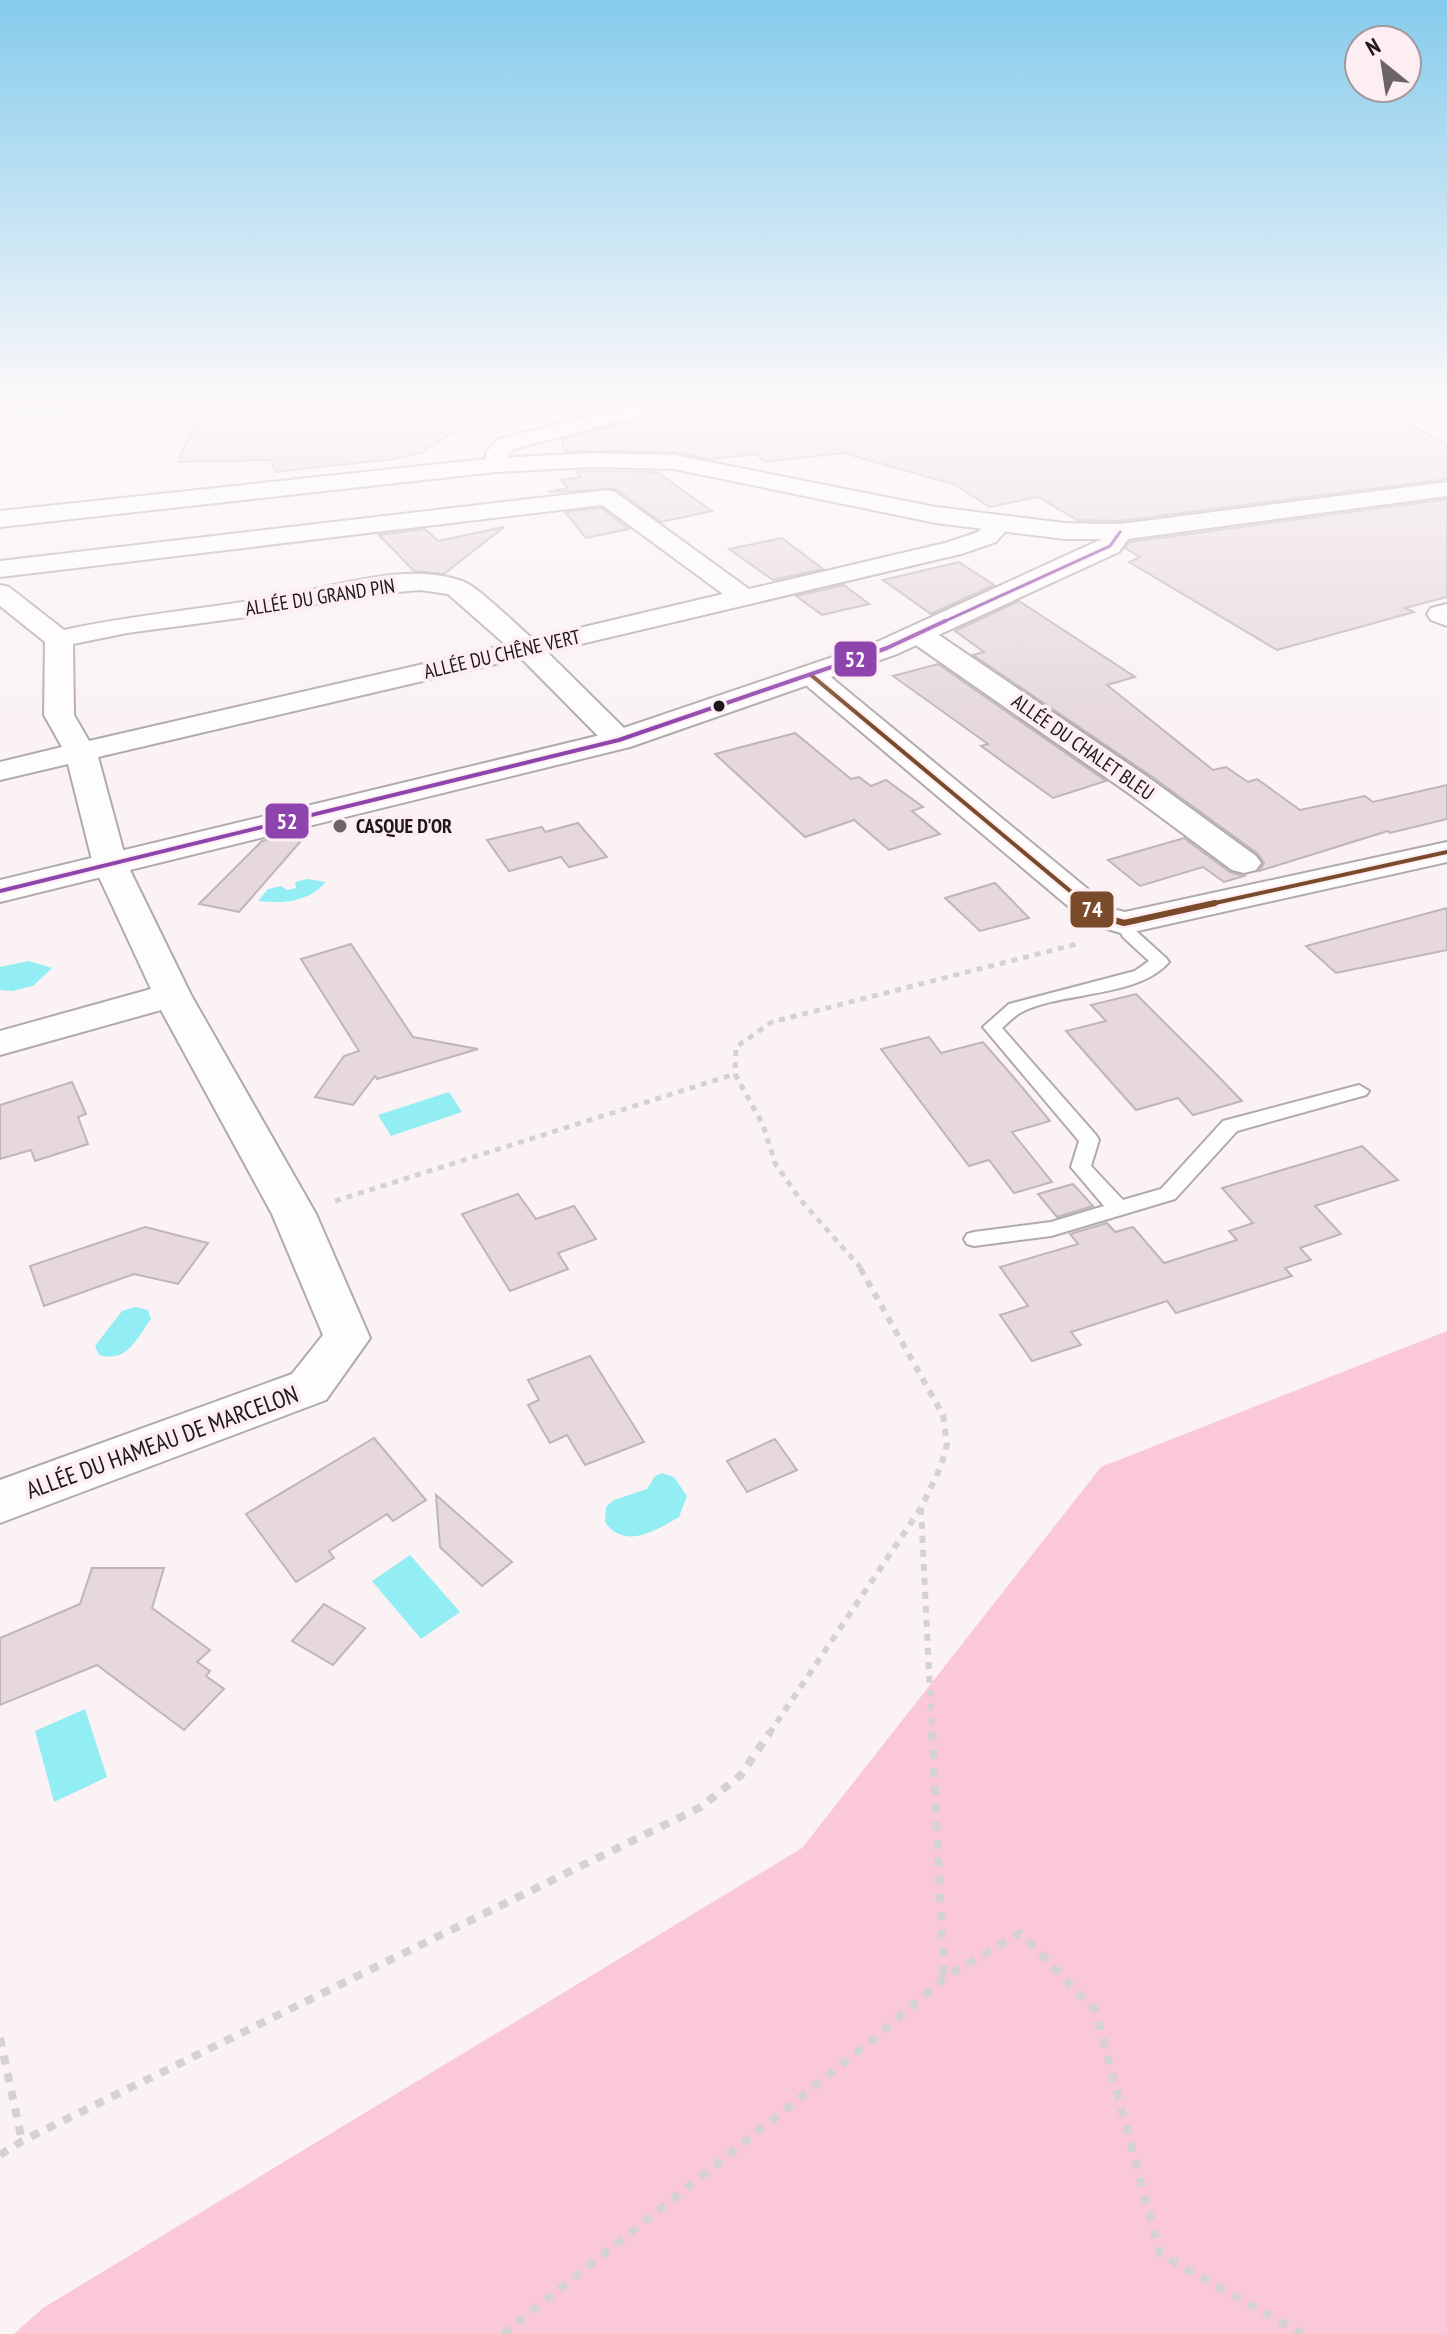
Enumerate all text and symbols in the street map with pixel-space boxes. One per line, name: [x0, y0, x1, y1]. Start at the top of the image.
north arrow: [1343, 24, 1423, 104]
text: N: [1361, 32, 1385, 62]
street label: ALLÉE DU GRAND PIN: [243, 572, 397, 622]
street label: ALLÉE DU CHÊNE VERT: [421, 623, 583, 685]
line badge: 52: [833, 640, 878, 678]
text: 52: [844, 645, 866, 673]
street label: ALLÉE DU CHALET BLEU: [1007, 688, 1159, 806]
unlabelled marker: [711, 698, 727, 714]
line badge: 52: [264, 802, 310, 840]
text: 52: [276, 807, 298, 835]
place label: CASQUE D'OR: [356, 813, 452, 839]
marker: CASQUE D'OR: [331, 817, 349, 835]
line badge: 74: [1069, 890, 1115, 929]
text: 74: [1081, 895, 1103, 923]
street label: ALLÉE DU HAMEAU DE MARCELON: [22, 1378, 302, 1506]

